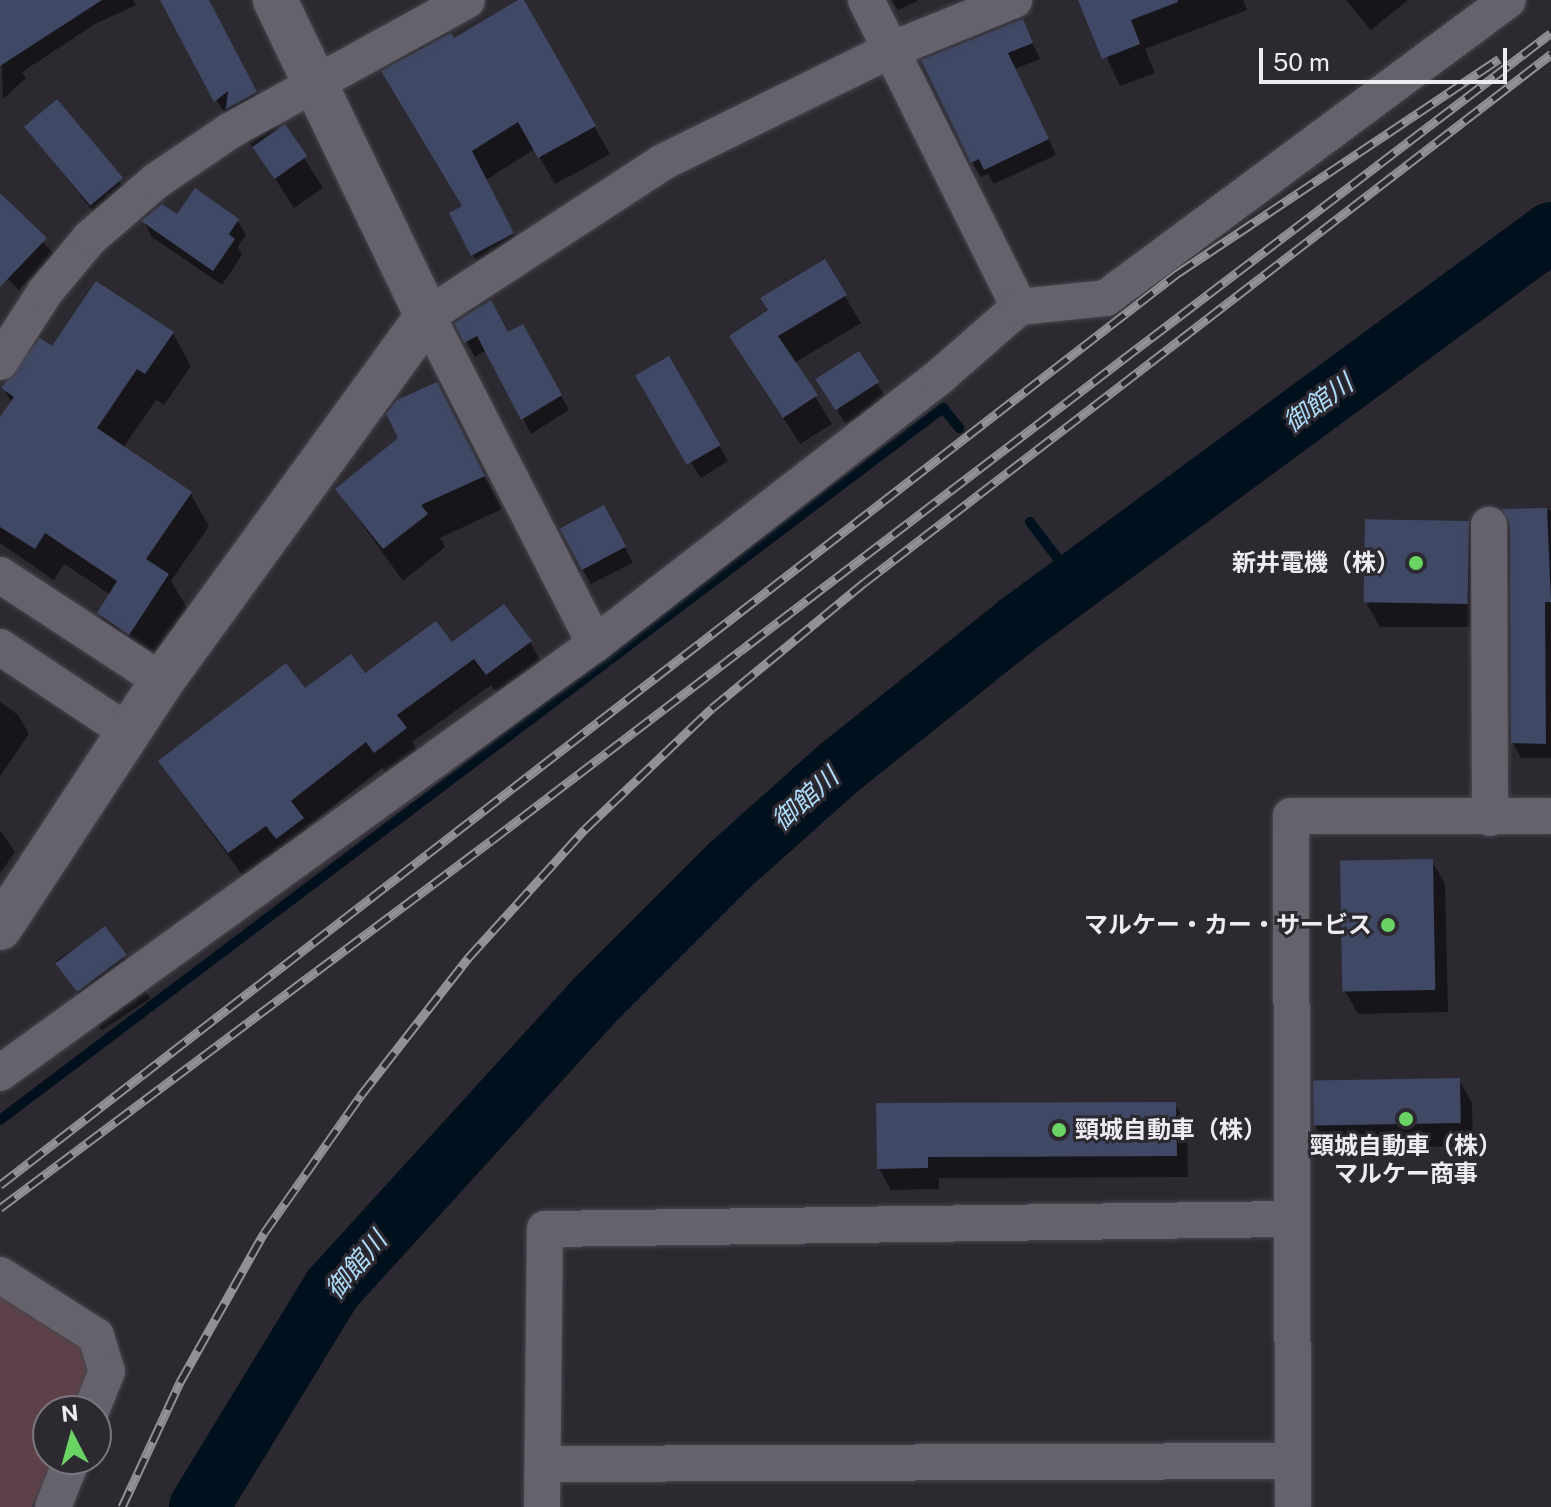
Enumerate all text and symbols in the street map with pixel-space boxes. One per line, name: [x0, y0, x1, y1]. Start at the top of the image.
scale bar: [1263, 32, 1511, 82]
text: 50 m: [1273, 48, 1330, 76]
water label: 御館川: [1277, 367, 1359, 439]
place label: 新井電機（株）: [1232, 549, 1400, 577]
marker: 新井電機（株）: [1407, 554, 1425, 572]
water label: 御館川: [766, 761, 844, 837]
place label: マルケー・カー・サービス: [1084, 911, 1372, 939]
marker: マルケー・カー・サービス: [1379, 916, 1397, 934]
marker: 頸城自動車（株） マルケー商事: [1397, 1110, 1415, 1128]
place label: 頸城自動車（株）: [1075, 1116, 1267, 1144]
marker: 頸城自動車（株）: [1050, 1121, 1068, 1139]
place label: 頸城自動車（株） マルケー商事: [1310, 1132, 1502, 1188]
water label: 御館川: [319, 1225, 393, 1305]
north arrow: [32, 1395, 112, 1475]
text: N: [60, 1399, 80, 1427]

